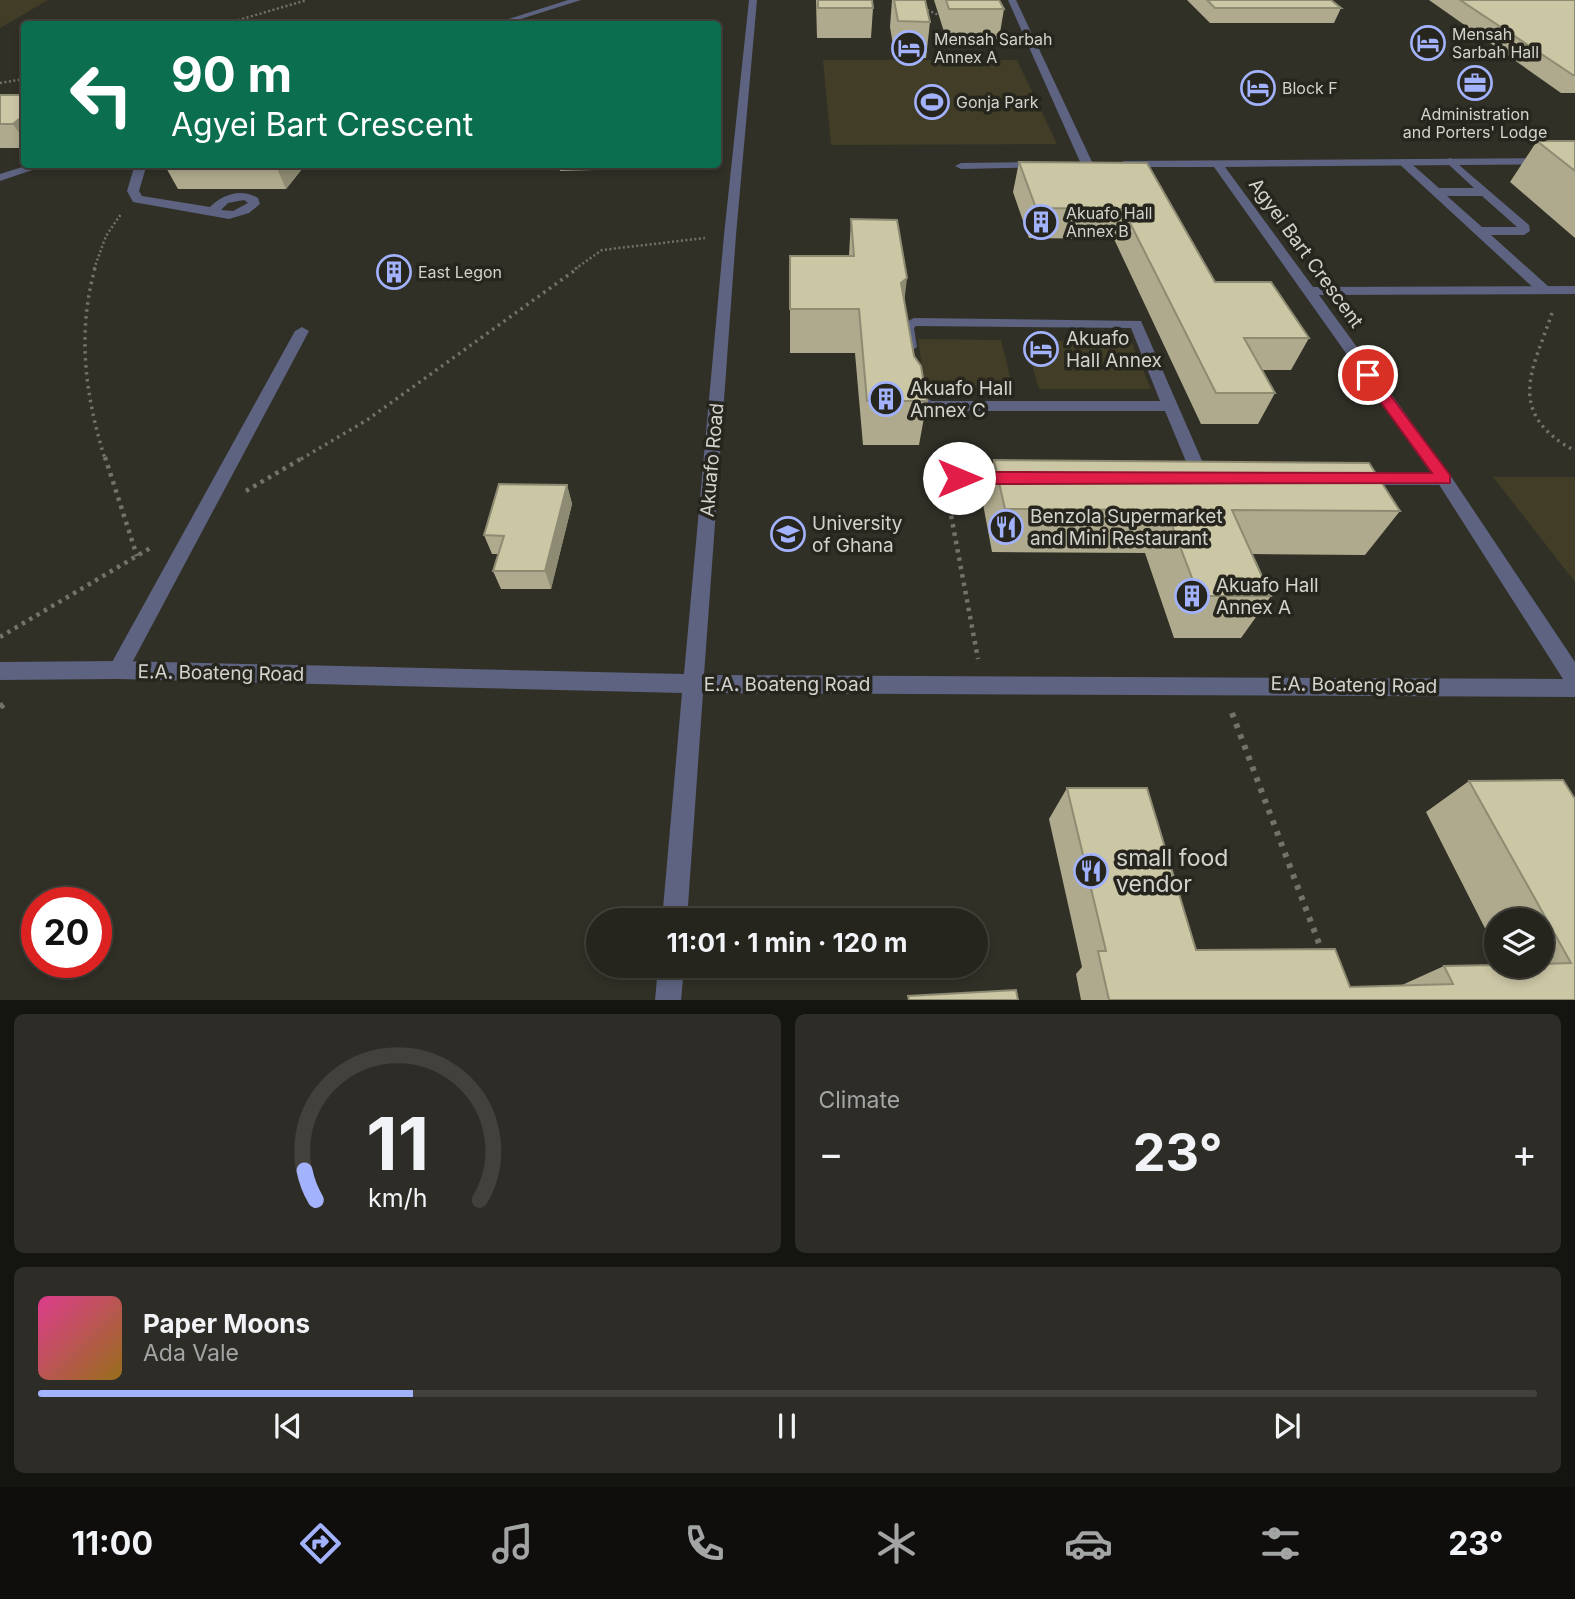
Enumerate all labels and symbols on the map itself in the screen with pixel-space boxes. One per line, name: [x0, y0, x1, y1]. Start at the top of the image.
hotel icon: Mensah Sarbah Hall: [1409, 24, 1447, 62]
place label: Mensah Sarbah Hall: [1452, 24, 1539, 62]
hotel icon: Mensah Sarbah Annex A: [890, 29, 928, 67]
place label: Mensah Sarbah Annex A: [934, 29, 1053, 67]
office icon: Administration and Porters' Lodge: [1456, 64, 1494, 102]
hotel icon: Block F: [1239, 69, 1277, 107]
place label: Block F: [1282, 78, 1338, 98]
sports icon: Gonja Park: [913, 83, 951, 121]
place label: Gonja Park: [956, 92, 1039, 112]
place label: Administration and Porters' Lodge: [1403, 104, 1547, 142]
street label: Agyei Bart Crescent: [1244, 174, 1368, 332]
building icon: Akuafo Hall Annex B: [1022, 203, 1060, 241]
place label: Akuafo Hall Annex B: [1066, 203, 1152, 241]
building icon: East Legon: [375, 253, 413, 291]
place label: East Legon: [418, 262, 502, 282]
place label: Akuafo Hall Annex: [1066, 327, 1162, 372]
hotel icon: Akuafo Hall Annex: [1022, 330, 1060, 368]
pin: [1338, 345, 1398, 405]
place label: Akuafo Hall Annex C: [910, 377, 1013, 422]
building icon: Akuafo Hall Annex C: [867, 380, 905, 418]
street label: Akuafo Road: [696, 402, 728, 518]
position arrow: [922, 441, 996, 515]
place label: Benzola Supermarket and Mini Restaurant: [1030, 505, 1223, 550]
restaurant icon: Benzola Supermarket and Mini Restaurant: [987, 508, 1025, 546]
place label: University of Ghana: [812, 512, 903, 557]
school or university icon: University of Ghana: [769, 515, 807, 553]
place label: Akuafo Hall Annex A: [1216, 574, 1319, 619]
building icon: Akuafo Hall Annex A: [1173, 577, 1211, 615]
street label: E.A. Boateng Road: [137, 660, 305, 686]
street label: E.A. Boateng Road: [1270, 672, 1438, 698]
street label: E.A. Boateng Road: [704, 673, 870, 696]
place label: small food vendor: [1116, 844, 1228, 898]
restaurant icon: small food vendor: [1072, 852, 1110, 890]
speed limit sign: 20: [21, 887, 112, 978]

